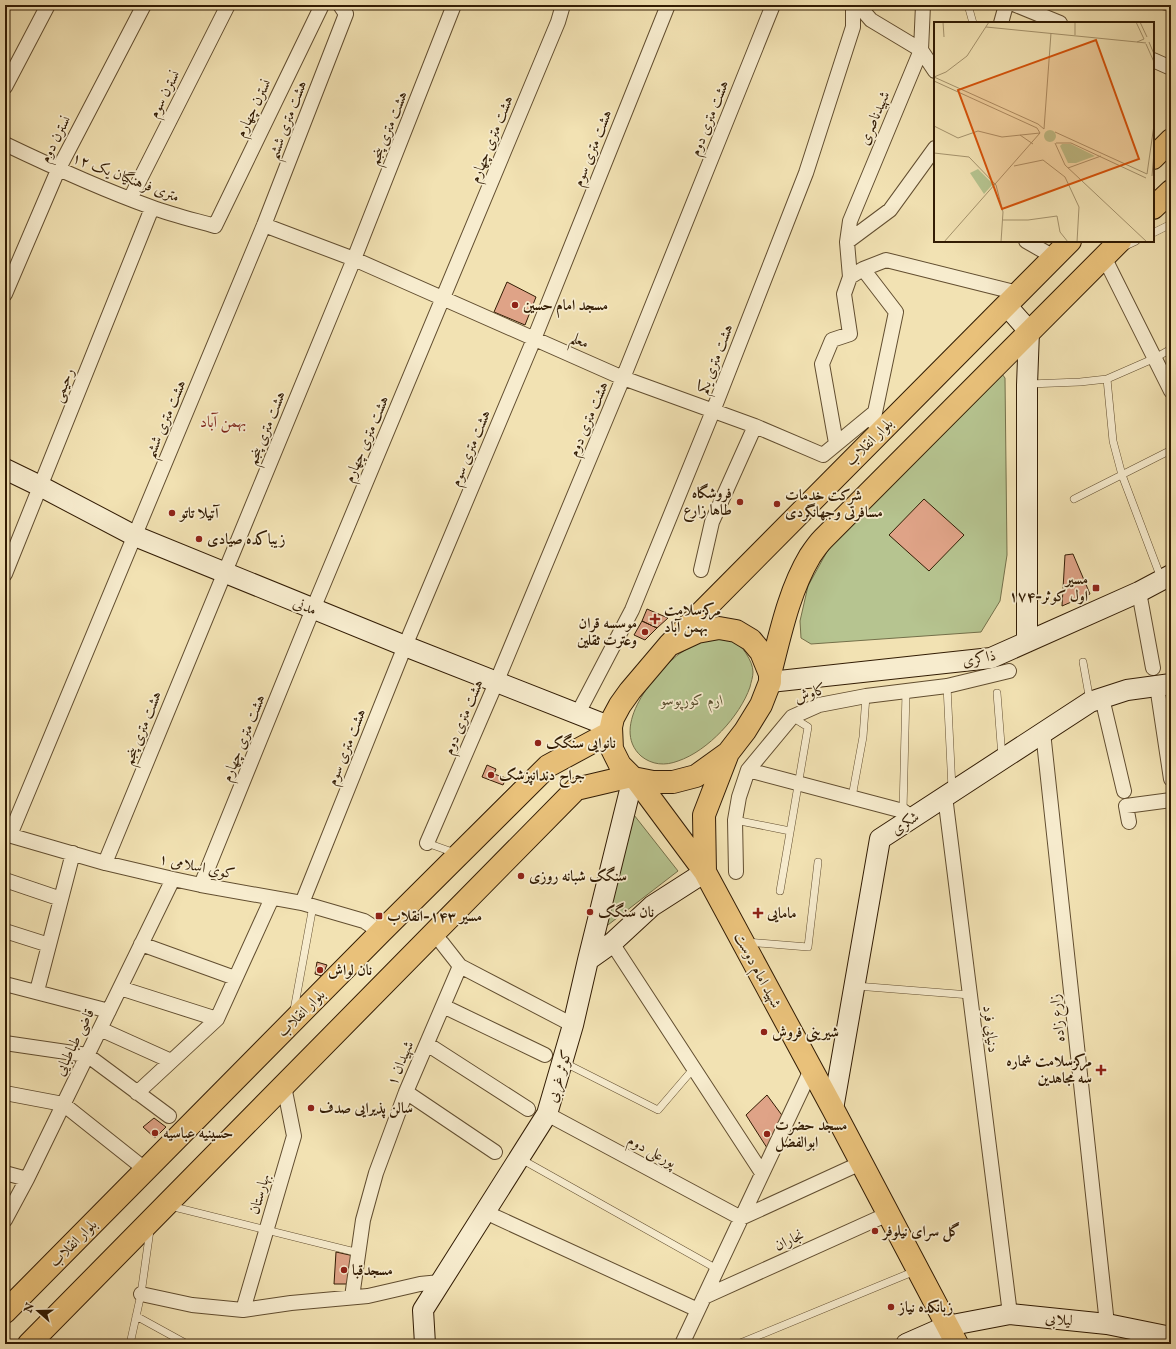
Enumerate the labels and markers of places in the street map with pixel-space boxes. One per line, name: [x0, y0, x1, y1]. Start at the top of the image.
place label: مسجد امام حسین: [523, 296, 608, 318]
marker: مسجد امام حسین: [510, 300, 520, 310]
place label: فروشگاه طاها زارع: [683, 483, 732, 522]
place label: شرکت خدمات مسافرتی وجهانگردی: [785, 486, 883, 522]
marker: فروشگاه طاها زارع: [735, 497, 745, 507]
marker: شرکت خدمات مسافرتی وجهانگردی: [772, 499, 782, 509]
place label: آتیلا تاتو: [178, 504, 220, 523]
marker: آتیلا تاتو: [167, 508, 177, 518]
place label: زیباکده صیادی: [207, 530, 285, 549]
marker: زیباکده صیادی: [194, 534, 204, 544]
place label: مسیر ۱۷۴-اول کوثر: [1009, 570, 1088, 606]
marker: مسیر ۱۷۴-اول کوثر: [1091, 583, 1101, 593]
place label: مرکزسلامت بهمن آباد: [664, 601, 721, 638]
marker: مرکزسلامت بهمن آباد: [649, 613, 661, 625]
place label: موسسه قران وعترت ثقلین: [577, 614, 637, 650]
marker: موسسه قران وعترت ثقلین: [640, 627, 650, 637]
place label: نانوایی سنگک: [546, 733, 616, 753]
marker: نانوایی سنگک: [533, 738, 543, 748]
place label: جراح دندانپزشک: [499, 766, 585, 789]
marker: جراح دندانپزشک: [486, 770, 496, 780]
place label: سنگک شبانه روزی: [529, 866, 627, 886]
marker: سنگک شبانه روزی: [516, 871, 526, 881]
place label: نان سنگک: [598, 902, 654, 922]
place label: مامایی: [766, 904, 797, 923]
place label: مسیر ۱۴۳-انقلاب: [387, 907, 482, 926]
marker: نان سنگک: [585, 907, 595, 917]
marker: مامایی: [752, 907, 764, 919]
marker: مسیر ۱۴۳-انقلاب: [374, 911, 384, 921]
place label: نان لواش: [328, 961, 372, 980]
marker: نان لواش: [315, 965, 325, 975]
place label: شیرینی فروش: [772, 1023, 839, 1043]
marker: شیرینی فروش: [759, 1027, 769, 1037]
place label: مرکزسلامت شماره سه مجاهدین: [1006, 1052, 1092, 1088]
marker: مرکزسلامت شماره سه مجاهدین: [1095, 1064, 1107, 1076]
place label: سالن پذیرایی صدف: [319, 1099, 413, 1119]
marker: سالن پذیرایی صدف: [306, 1103, 316, 1113]
place label: مسجد حضرت ابوالفضل: [775, 1116, 848, 1153]
place label: حسینیه عباسیه: [163, 1124, 234, 1143]
marker: حسینیه عباسیه: [150, 1128, 160, 1138]
marker: مسجد حضرت ابوالفضل: [762, 1129, 772, 1139]
place label: گل سرای نیلوفر: [881, 1221, 960, 1242]
marker: گل سرای نیلوفر: [870, 1226, 880, 1236]
place label: مسجدقبا: [352, 1261, 393, 1280]
marker: مسجدقبا: [339, 1265, 349, 1275]
place label: زبانکده نیاز: [897, 1298, 953, 1317]
marker: زبانکده نیاز: [886, 1302, 896, 1312]

